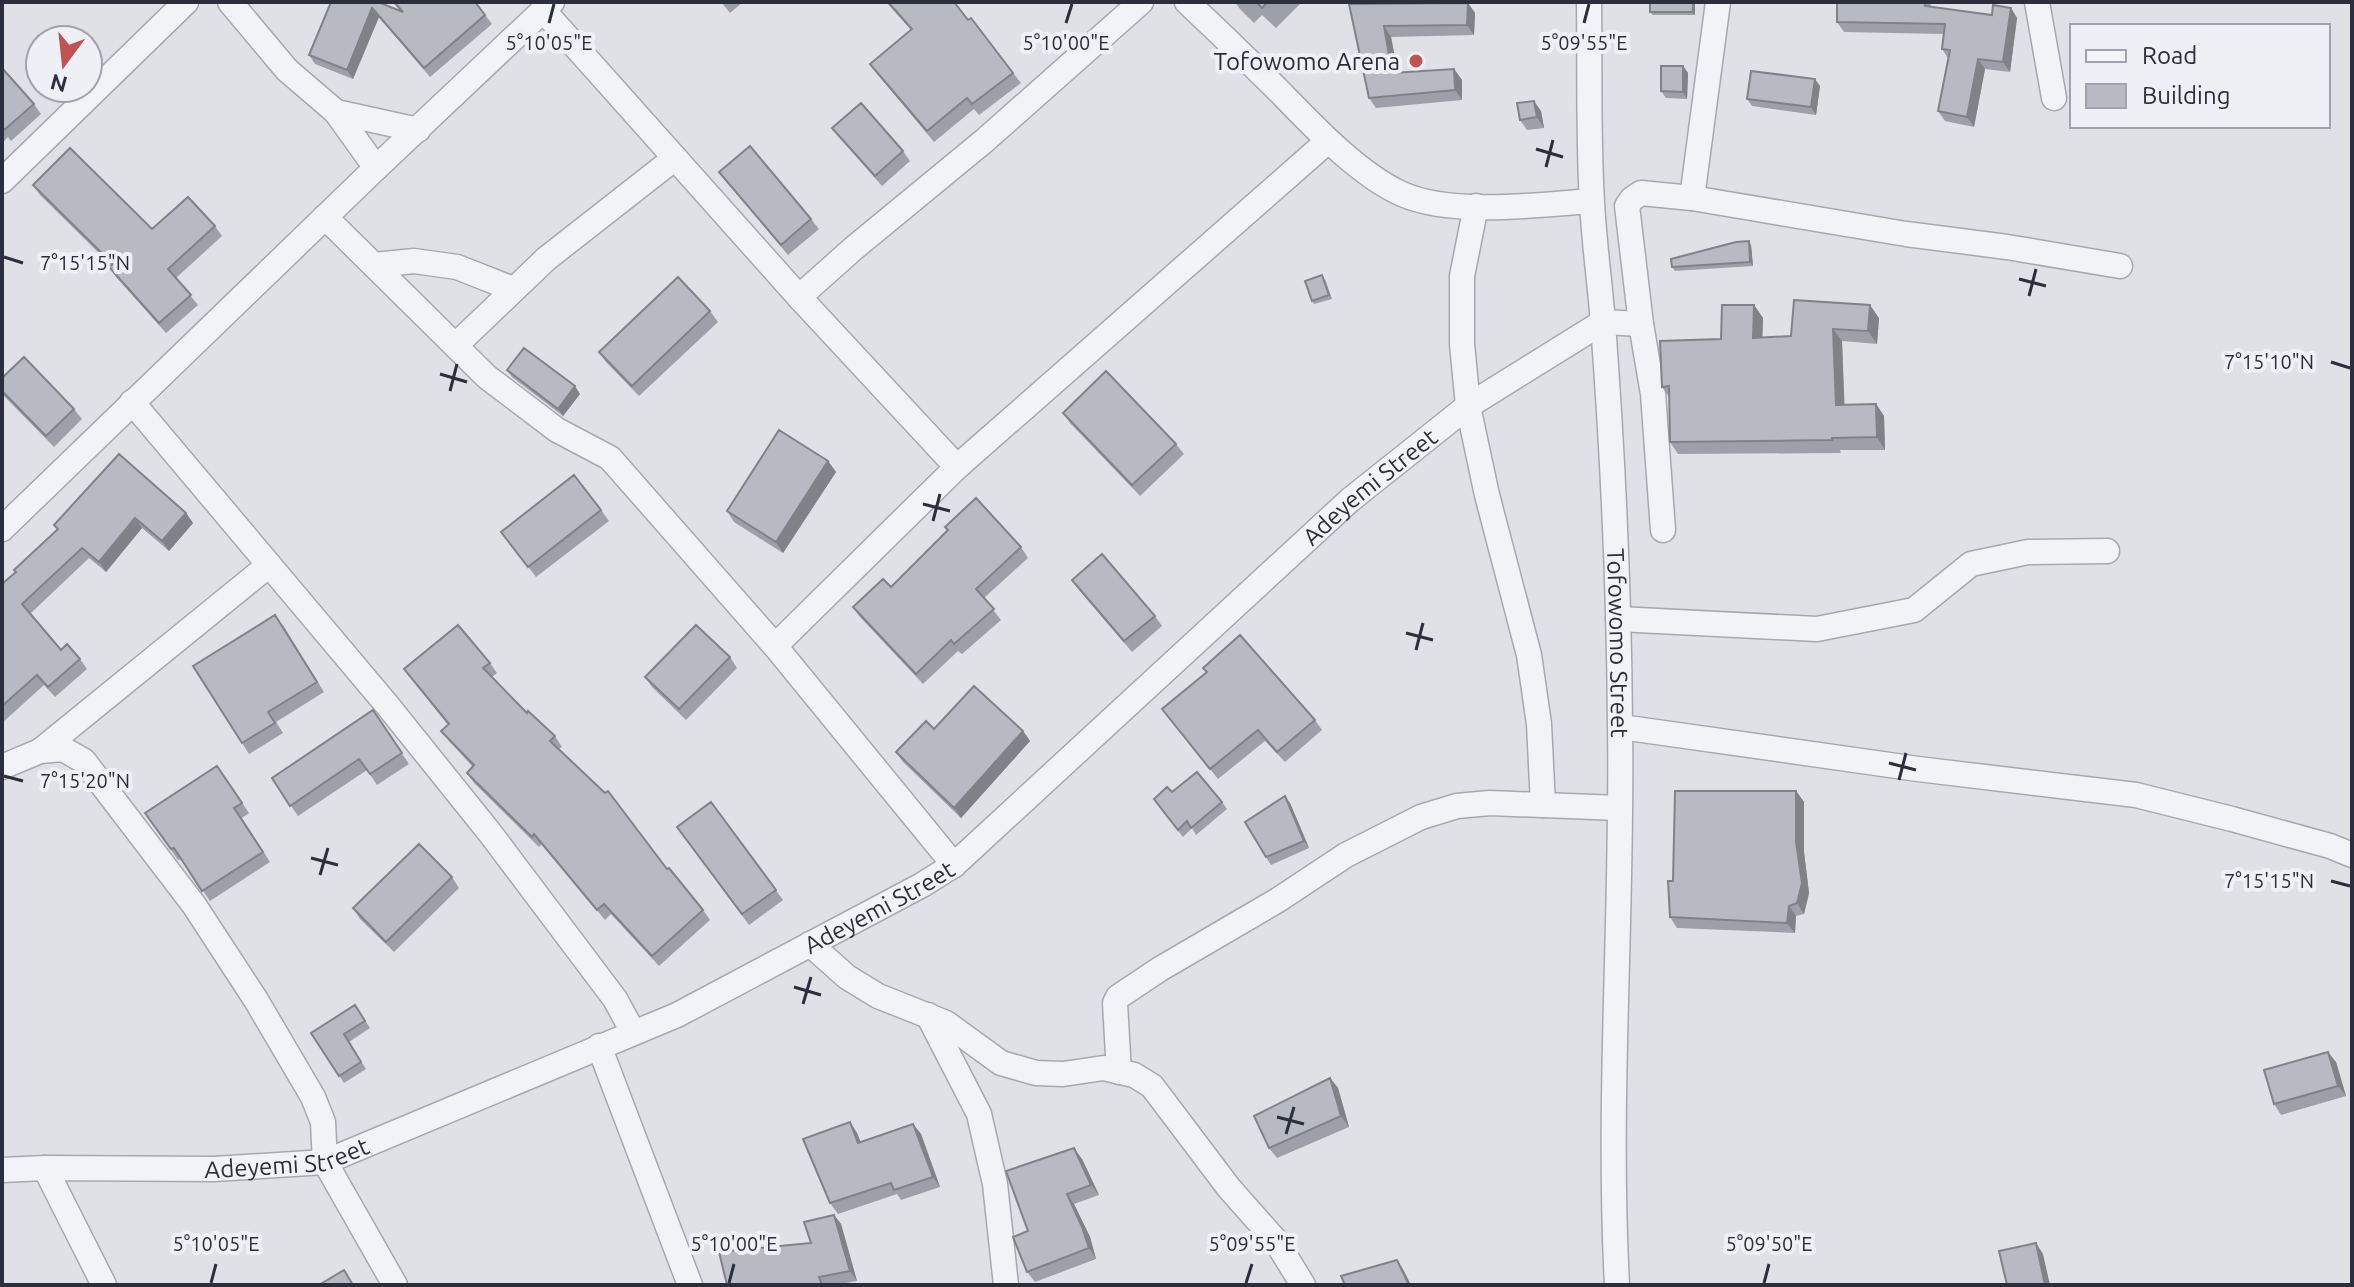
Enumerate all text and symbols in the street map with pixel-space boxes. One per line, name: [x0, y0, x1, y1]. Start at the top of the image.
north arrow: [24, 24, 104, 104]
legend: [2070, 24, 2330, 128]
text: 5°10'05"E: [506, 31, 592, 54]
text: 5°10'00"E: [1023, 31, 1109, 54]
text: 5°09'55"E: [1541, 31, 1627, 54]
text: Road: [2142, 42, 2197, 69]
place label: Tofowomo Arena: [1214, 48, 1400, 75]
marker: Tofowomo Arena: [1407, 52, 1425, 70]
text: N: [48, 70, 70, 98]
text: Building: [2142, 82, 2230, 109]
text: 7°15'15"N: [40, 251, 130, 274]
text: 7°15'10"N: [2224, 350, 2314, 373]
street label: Adeyemi Street: [1297, 422, 1443, 550]
street label: Tofowomo Street: [1602, 548, 1634, 738]
text: 7°15'20"N: [40, 769, 130, 792]
street label: Adeyemi Street: [800, 855, 960, 959]
text: 7°15'15"N: [2224, 869, 2314, 892]
street label: Adeyemi Street: [204, 1132, 373, 1183]
text: 5°10'05"E: [173, 1232, 259, 1255]
text: 5°10'00"E: [691, 1232, 777, 1255]
text: 5°09'55"E: [1209, 1232, 1295, 1255]
text: 5°09'50"E: [1726, 1232, 1812, 1255]

